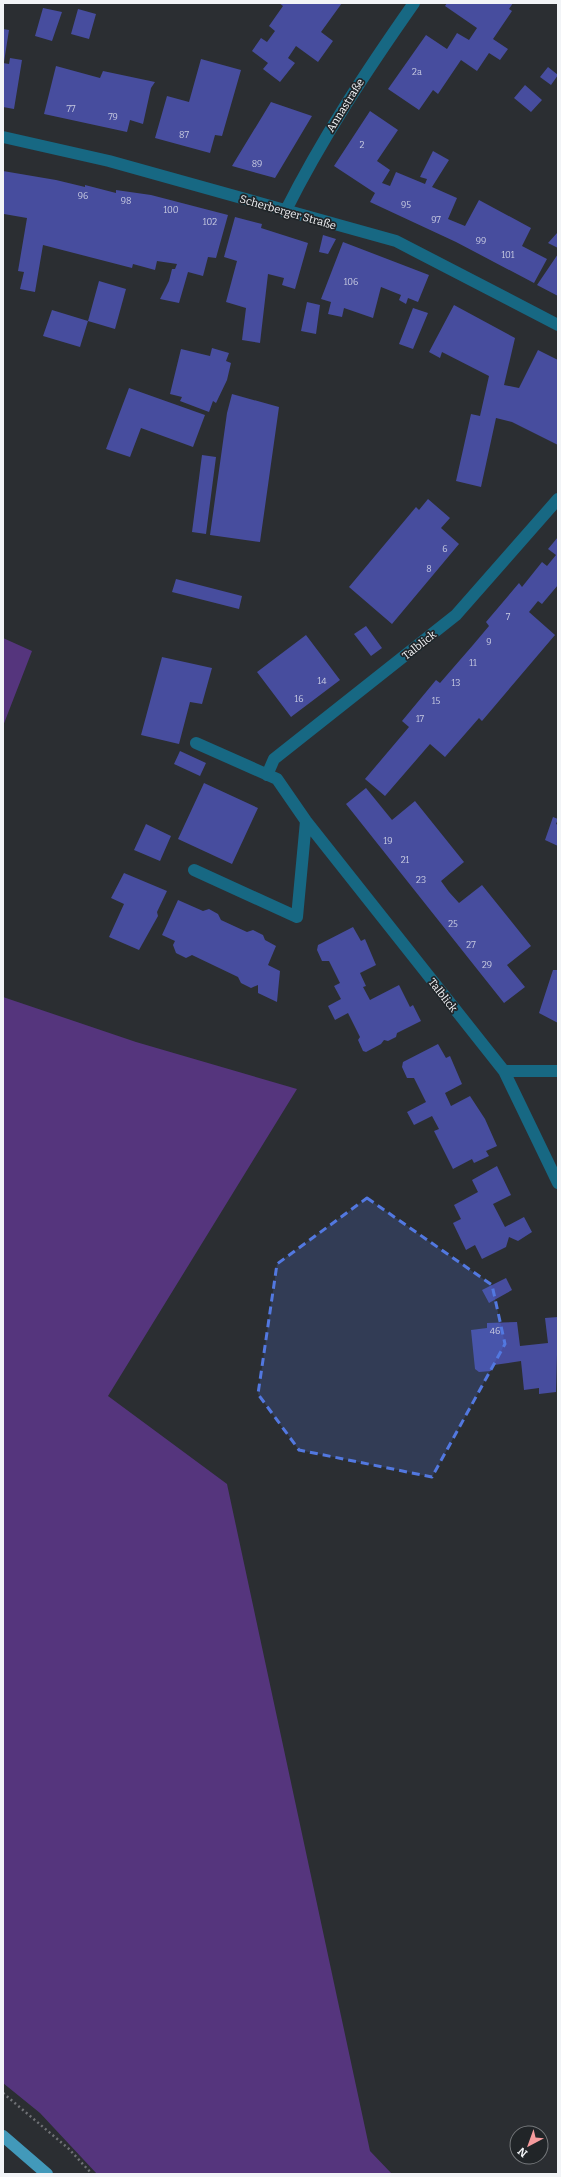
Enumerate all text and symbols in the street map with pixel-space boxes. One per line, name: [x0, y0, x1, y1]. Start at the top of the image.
house number: 2a: [412, 67, 422, 77]
street label: Annastraße: [324, 76, 367, 134]
house number: 77: [66, 104, 76, 114]
house number: 79: [108, 112, 118, 122]
house number: 87: [179, 130, 189, 140]
house number: 2: [360, 140, 365, 150]
house number: 89: [252, 159, 262, 169]
house number: 96: [78, 191, 88, 201]
street label: Scherberger Straße: [238, 193, 338, 232]
house number: 98: [121, 196, 131, 206]
house number: 95: [401, 200, 411, 210]
house number: 100: [163, 205, 179, 215]
house number: 97: [431, 215, 441, 225]
house number: 102: [203, 217, 217, 227]
house number: 99: [476, 236, 486, 246]
house number: 101: [501, 250, 515, 260]
house number: 106: [344, 277, 358, 287]
house number: 6: [442, 544, 448, 554]
house number: 8: [426, 564, 432, 574]
house number: 7: [506, 612, 511, 622]
street label: Talblick: [400, 628, 439, 663]
house number: 9: [486, 637, 492, 647]
house number: 11: [469, 658, 477, 668]
house number: 14: [318, 676, 327, 686]
house number: 13: [452, 678, 460, 688]
house number: 16: [295, 694, 303, 704]
house number: 15: [432, 696, 440, 706]
house number: 17: [416, 714, 425, 724]
house number: 19: [384, 836, 392, 846]
house number: 21: [401, 855, 410, 865]
house number: 23: [416, 875, 426, 885]
house number: 25: [448, 919, 458, 929]
house number: 27: [466, 940, 476, 950]
house number: 29: [482, 960, 492, 970]
street label: Talblick: [425, 976, 460, 1015]
house number: 46: [490, 1326, 500, 1336]
north arrow: [509, 2125, 549, 2165]
text: N: [515, 2144, 530, 2160]

